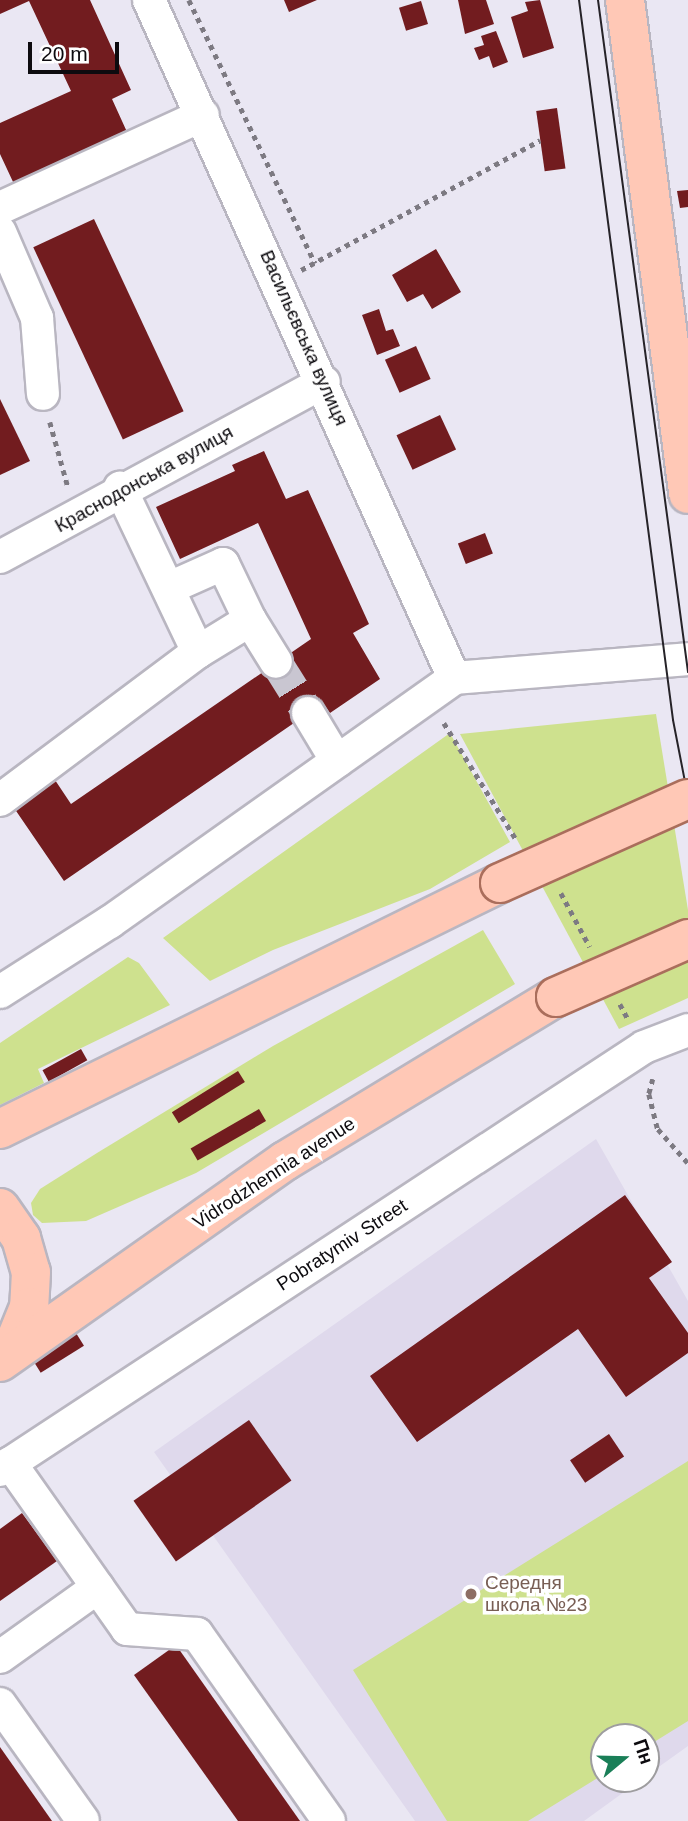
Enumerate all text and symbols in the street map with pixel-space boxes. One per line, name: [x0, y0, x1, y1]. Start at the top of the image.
scale bar: [32, 28, 122, 72]
text: 20 m: [41, 42, 88, 65]
street label: Васильєвська вулиця: [255, 247, 353, 429]
street label: Краснодонська вулиця: [51, 421, 237, 537]
street label: Vidrodzhennia avenue: [189, 1112, 359, 1234]
street label: Pobratymiv Street: [272, 1194, 412, 1296]
place label: Середня школа №23: [485, 1572, 587, 1616]
marker: Середня школа №23: [463, 1586, 479, 1602]
north arrow: [590, 1723, 660, 1793]
text: Пн: [629, 1736, 657, 1767]

